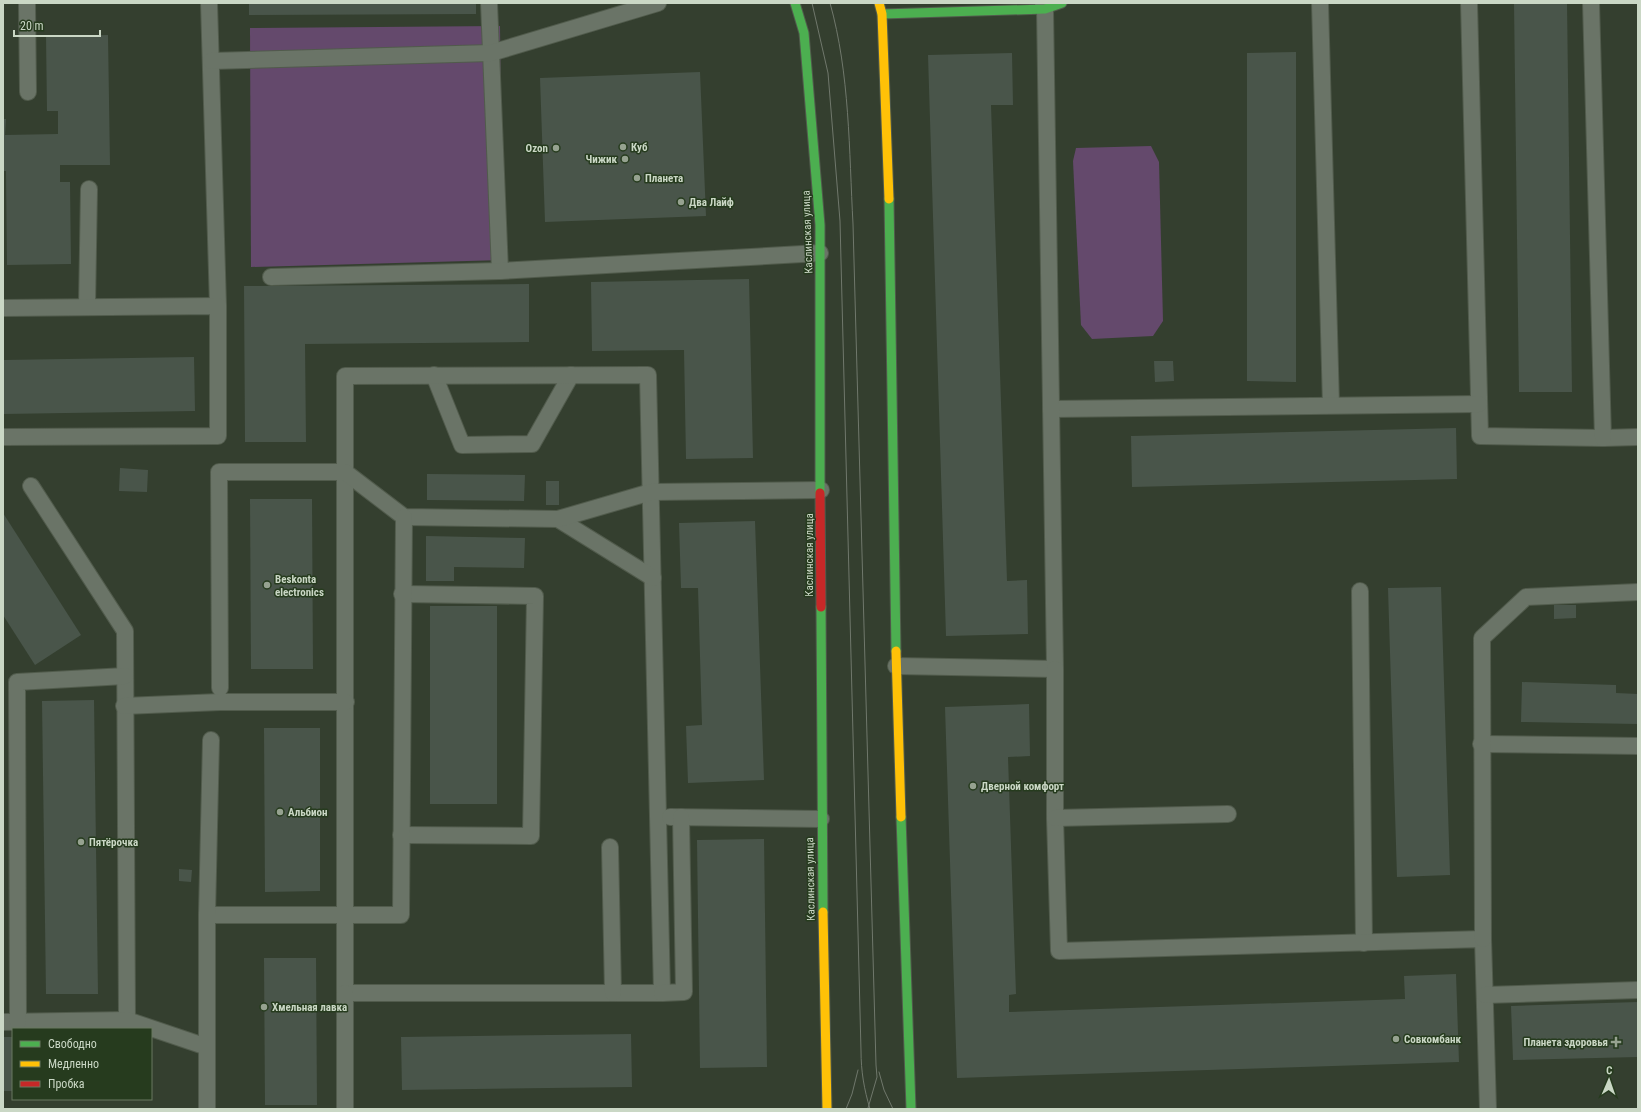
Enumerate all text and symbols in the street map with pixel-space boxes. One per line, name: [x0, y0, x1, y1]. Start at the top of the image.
scale bar: [14, 12, 100, 38]
text: 20 m: [20, 19, 44, 33]
place label: Куб: [631, 141, 648, 154]
place label: Ozon: [526, 142, 548, 155]
marker: Куб: [618, 142, 628, 152]
marker: Ozon: [551, 143, 561, 153]
place label: Чижик: [585, 153, 617, 166]
marker: Чижик: [620, 154, 630, 164]
place label: Планета: [645, 172, 683, 185]
marker: Планета: [632, 173, 642, 183]
street label: Каслинская улица: [800, 190, 815, 274]
place label: Два Лайф: [689, 196, 734, 209]
marker: Два Лайф: [676, 197, 686, 207]
street label: Каслинская улица: [803, 513, 816, 597]
place label: Beskonta electronics: [275, 573, 324, 599]
marker: Beskonta electronics: [262, 580, 272, 590]
place label: Дверной комфорт: [981, 780, 1064, 793]
marker: Дверной комфорт: [968, 781, 978, 791]
place label: Альбион: [288, 806, 327, 819]
marker: Альбион: [275, 807, 285, 817]
place label: Пятёрочка: [89, 836, 138, 849]
marker: Пятёрочка: [76, 837, 86, 847]
street label: Каслинская улица: [803, 837, 818, 921]
place label: Хмельная лавка: [272, 1001, 347, 1014]
marker: Хмельная лавка: [259, 1002, 269, 1012]
legend: [12, 1028, 152, 1100]
place label: Совкомбанк: [1404, 1033, 1461, 1046]
marker: Совкомбанк: [1391, 1034, 1401, 1044]
place label: Планета здоровья: [1523, 1036, 1608, 1049]
text: Свободно: [48, 1037, 97, 1051]
marker: Планета здоровья: [1611, 1037, 1621, 1047]
text: Медленно: [48, 1057, 99, 1071]
north arrow: [1589, 1060, 1629, 1100]
text: С: [1606, 1064, 1613, 1077]
text: Пробка: [48, 1077, 85, 1091]

